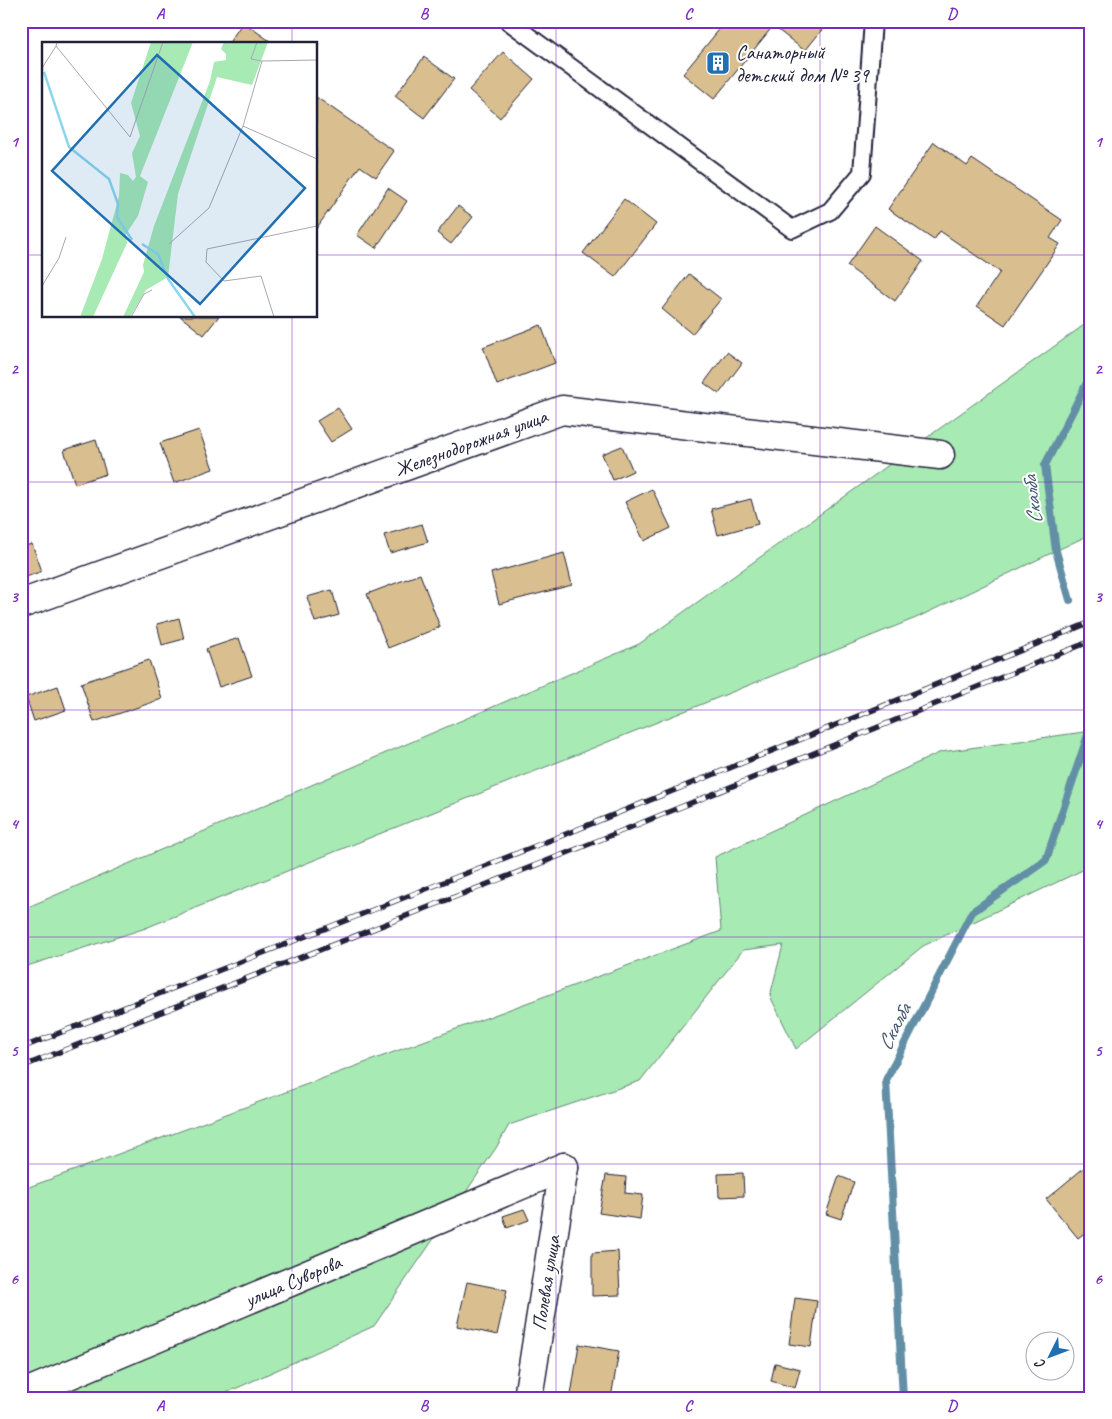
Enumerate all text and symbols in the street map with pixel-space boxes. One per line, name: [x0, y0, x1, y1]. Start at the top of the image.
text: A: [156, 4, 166, 24]
text: B: [420, 4, 430, 24]
text: C: [684, 4, 694, 24]
text: D: [947, 4, 958, 24]
place label: Санаторный детский дом № 39: [736, 40, 871, 88]
inset map: [42, 42, 318, 318]
building icon: Санаторный детский дом № 39: [705, 50, 731, 76]
text: 1: [10, 132, 19, 152]
text: 1: [1094, 132, 1103, 152]
text: 2: [10, 359, 19, 379]
text: 2: [1094, 359, 1103, 379]
street label: Железнодорожная улица: [391, 403, 552, 482]
water label: Скалба: [1016, 472, 1048, 526]
text: 3: [10, 587, 19, 607]
text: 3: [1094, 587, 1103, 607]
text: 4: [10, 814, 19, 834]
text: 4: [1094, 814, 1103, 834]
water label: Скалба: [871, 997, 918, 1054]
text: 5: [11, 1041, 20, 1061]
text: 5: [1095, 1041, 1104, 1061]
street label: Полевая улица: [526, 1233, 566, 1332]
street label: улица Суворова: [240, 1249, 346, 1313]
text: 6: [10, 1269, 19, 1289]
text: 6: [1094, 1269, 1103, 1289]
north arrow: [1024, 1332, 1074, 1382]
text: С: [1031, 1355, 1049, 1373]
text: A: [156, 1396, 166, 1416]
text: B: [420, 1396, 430, 1416]
text: C: [684, 1396, 694, 1416]
text: D: [947, 1396, 958, 1416]

